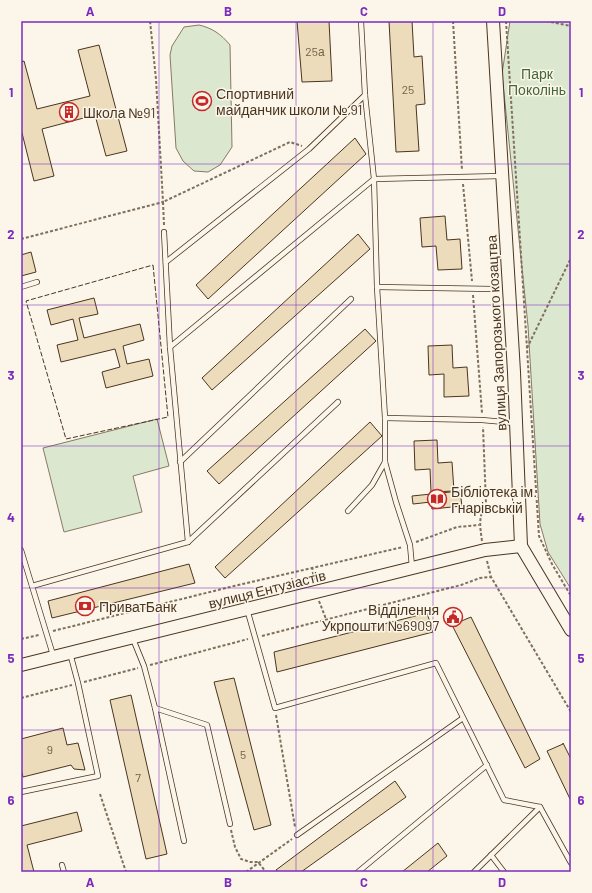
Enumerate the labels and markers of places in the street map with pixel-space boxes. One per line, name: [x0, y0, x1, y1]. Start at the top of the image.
place label: Спортивний майданчик школи № 91: [216, 85, 362, 118]
sports icon: Спортивний майданчик школи № 91: [191, 90, 213, 112]
building icon: Школа №91: [58, 101, 80, 123]
place label: Школа №91: [83, 104, 155, 121]
place label: Бібліотека ім. Гнарівській: [451, 483, 537, 516]
library icon: Бібліотека ім. Гнарівській: [426, 488, 448, 510]
bank icon: ПриватБанк: [74, 595, 96, 617]
place label: ПриватБанк: [99, 598, 178, 615]
place label: Відділення Укрпошти №69097: [322, 601, 439, 634]
public building icon: Відділення Укрпошти №69097: [442, 606, 464, 628]

